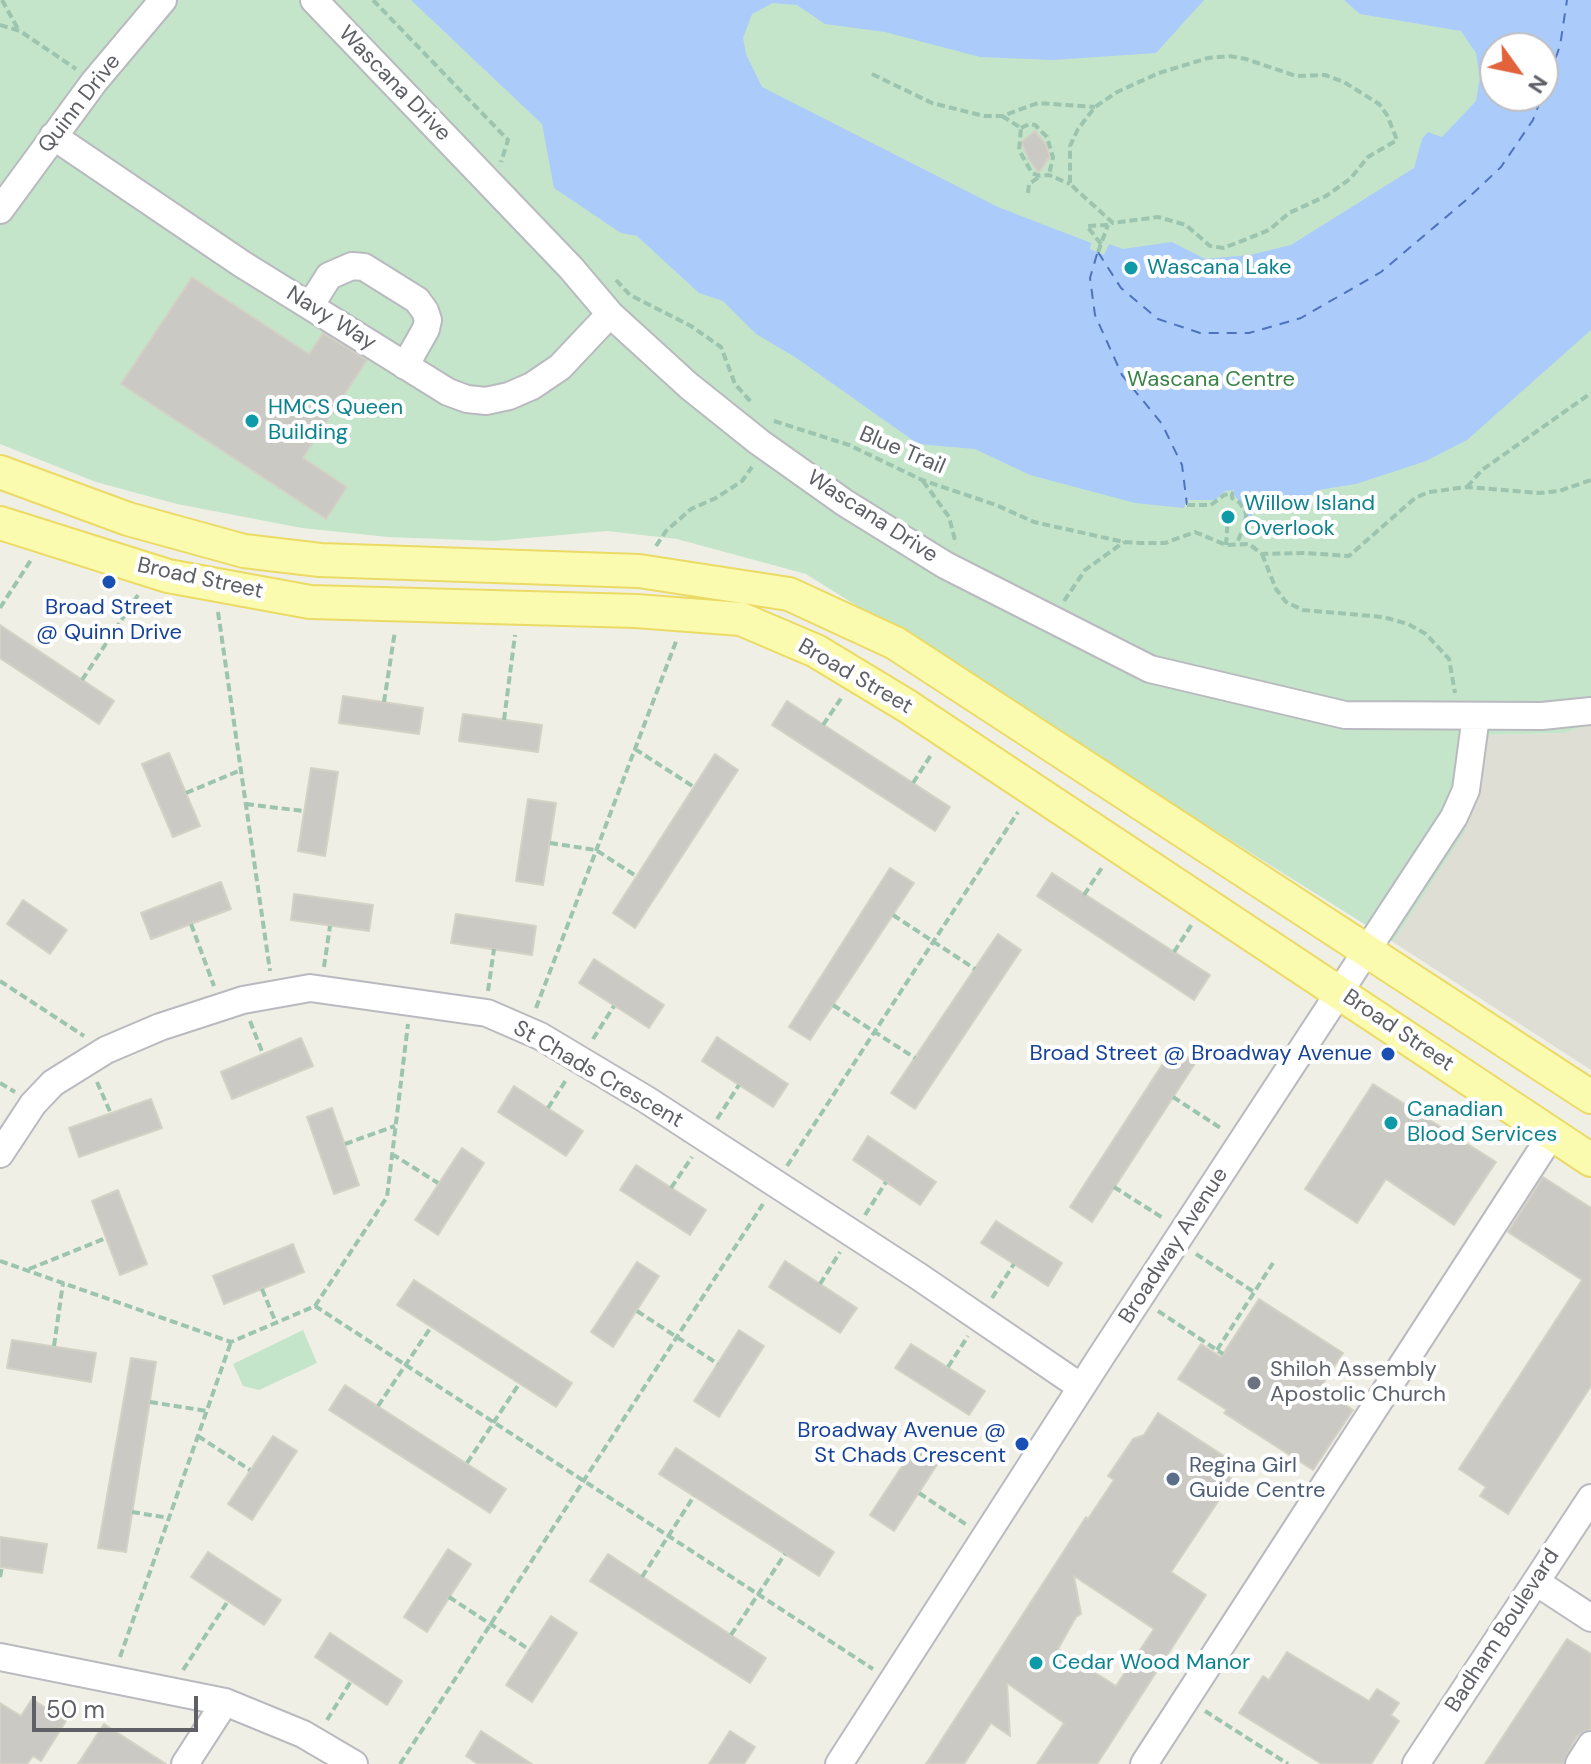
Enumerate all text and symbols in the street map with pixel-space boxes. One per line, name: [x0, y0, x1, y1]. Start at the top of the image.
street label: Wascana Drive: [332, 21, 456, 147]
north arrow: [1479, 32, 1559, 112]
street label: Quinn Drive: [33, 49, 127, 159]
text: N: [1521, 70, 1554, 99]
place label: Wascana Lake: [1147, 255, 1292, 281]
marker: Wascana Lake: [1122, 259, 1140, 277]
street label: Navy Way: [281, 281, 381, 357]
park label: Wascana Centre: [1127, 367, 1295, 393]
place label: HMCS Queen Building: [268, 395, 403, 446]
marker: HMCS Queen Building: [243, 412, 261, 430]
street label: Blue Trail: [855, 421, 949, 481]
street label: Wascana Drive: [802, 465, 942, 569]
place label: Willow Island Overlook: [1244, 491, 1375, 542]
marker: Willow Island Overlook: [1219, 508, 1237, 526]
street label: Broad Street: [135, 553, 265, 605]
marker: Broad Street @ Quinn Drive: [100, 573, 118, 591]
place label: Broad Street @ Quinn Drive: [36, 595, 182, 646]
street label: Broad Street: [793, 634, 917, 720]
street label: Broad Street: [1338, 984, 1458, 1078]
street label: St Chads Crescent: [508, 1016, 688, 1134]
place label: Broad Street @ Broadway Avenue: [1030, 1041, 1372, 1067]
marker: Broad Street @ Broadway Avenue: [1379, 1045, 1397, 1063]
place label: Canadian Blood Services: [1407, 1097, 1557, 1148]
marker: Canadian Blood Services: [1382, 1114, 1400, 1132]
street label: Broadway Avenue: [1114, 1163, 1234, 1329]
place label: Shiloh Assembly Apostolic Church: [1270, 1357, 1446, 1408]
marker: Shiloh Assembly Apostolic Church: [1245, 1374, 1263, 1392]
place label: Broadway Avenue @ St Chads Crescent: [797, 1418, 1006, 1470]
marker: Broadway Avenue @ St Chads Crescent: [1013, 1435, 1031, 1453]
place label: Regina Girl Guide Centre: [1189, 1453, 1325, 1504]
marker: Regina Girl Guide Centre: [1164, 1470, 1182, 1488]
street label: Badham Boulevard: [1440, 1544, 1566, 1718]
place label: Cedar Wood Manor: [1052, 1650, 1250, 1676]
marker: Cedar Wood Manor: [1027, 1654, 1045, 1672]
scale bar: [36, 1680, 202, 1730]
text: 50 m: [46, 1694, 105, 1725]

